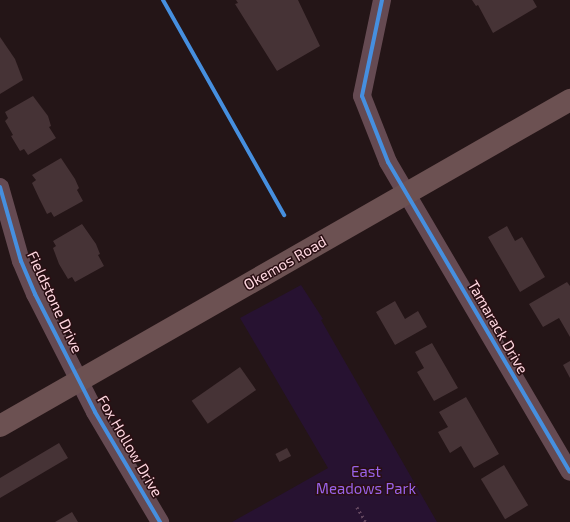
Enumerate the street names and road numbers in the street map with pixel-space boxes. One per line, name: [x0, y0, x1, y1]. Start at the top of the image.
street label: Okemos Road: [240, 232, 330, 294]
street label: Fieldstone Drive: [23, 248, 87, 356]
street label: Tamarack Drive: [464, 277, 532, 377]
street label: Fox Hollow Drive: [94, 392, 166, 500]

